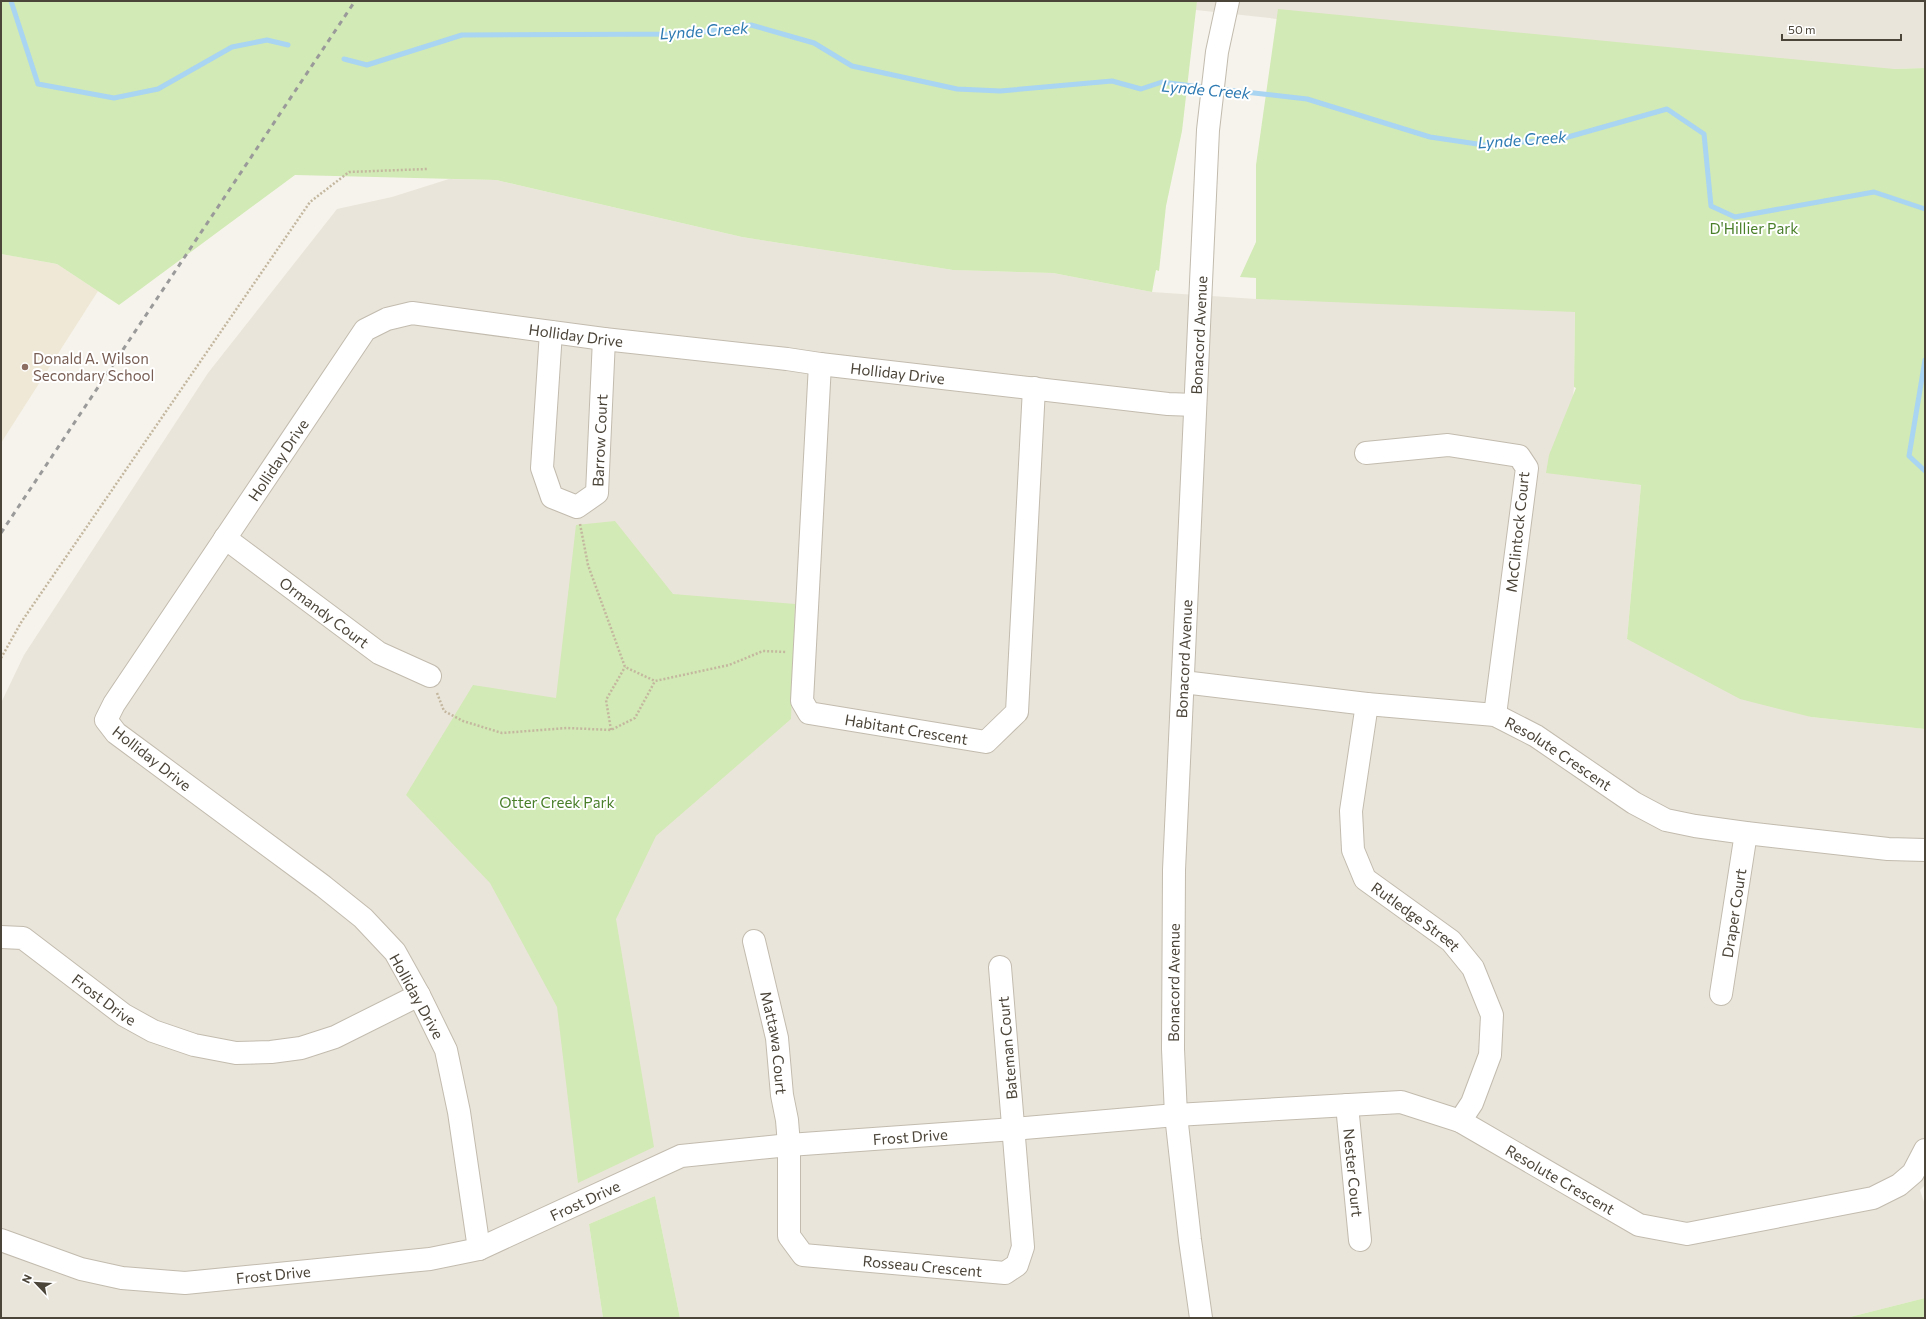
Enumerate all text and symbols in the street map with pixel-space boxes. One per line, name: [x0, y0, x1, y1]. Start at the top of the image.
scale bar: [1782, 16, 1901, 42]
water label: Lynde Creek: [659, 17, 750, 43]
text: 50 m: [1788, 22, 1816, 36]
water label: Lynde Creek: [1161, 76, 1252, 102]
water label: Lynde Creek: [1477, 126, 1568, 152]
park label: D'Hillier Park: [1710, 219, 1798, 237]
street label: Bonacord Avenue: [1187, 275, 1210, 395]
street label: Holliday Drive: [528, 320, 624, 350]
place label: Donald A. Wilson Secondary School: [33, 349, 154, 384]
street label: Holliday Drive: [849, 359, 946, 387]
marker: Donald A. Wilson Secondary School: [20, 362, 30, 372]
street label: Barrow Court: [588, 394, 610, 487]
street label: Holliday Drive: [244, 415, 312, 504]
street label: McClintock Court: [1502, 471, 1532, 593]
street label: Ormandy Court: [276, 573, 373, 651]
street label: Bonacord Avenue: [1172, 599, 1195, 719]
street label: Habitant Crescent: [844, 710, 969, 748]
street label: Resolute Crescent: [1502, 713, 1615, 794]
street label: Holliday Drive: [109, 722, 195, 794]
park label: Otter Creek Park: [499, 793, 615, 811]
street label: Draper Court: [1718, 867, 1749, 959]
street label: Rutledge Street: [1368, 878, 1465, 955]
street label: Bonacord Avenue: [1164, 923, 1183, 1042]
street label: Holliday Drive: [386, 950, 448, 1042]
street label: Frost Drive: [69, 970, 139, 1029]
street label: Mattawa Court: [757, 989, 791, 1095]
street label: Bateman Court: [994, 996, 1020, 1100]
street label: Frost Drive: [872, 1125, 948, 1148]
street label: Nester Court: [1340, 1128, 1367, 1218]
street label: Resolute Crescent: [1503, 1141, 1618, 1218]
street label: Frost Drive: [547, 1176, 623, 1224]
street label: Rosseau Crescent: [862, 1251, 983, 1280]
street label: Frost Drive: [235, 1262, 312, 1287]
north arrow: [16, 1263, 56, 1303]
text: N: [19, 1272, 34, 1285]

